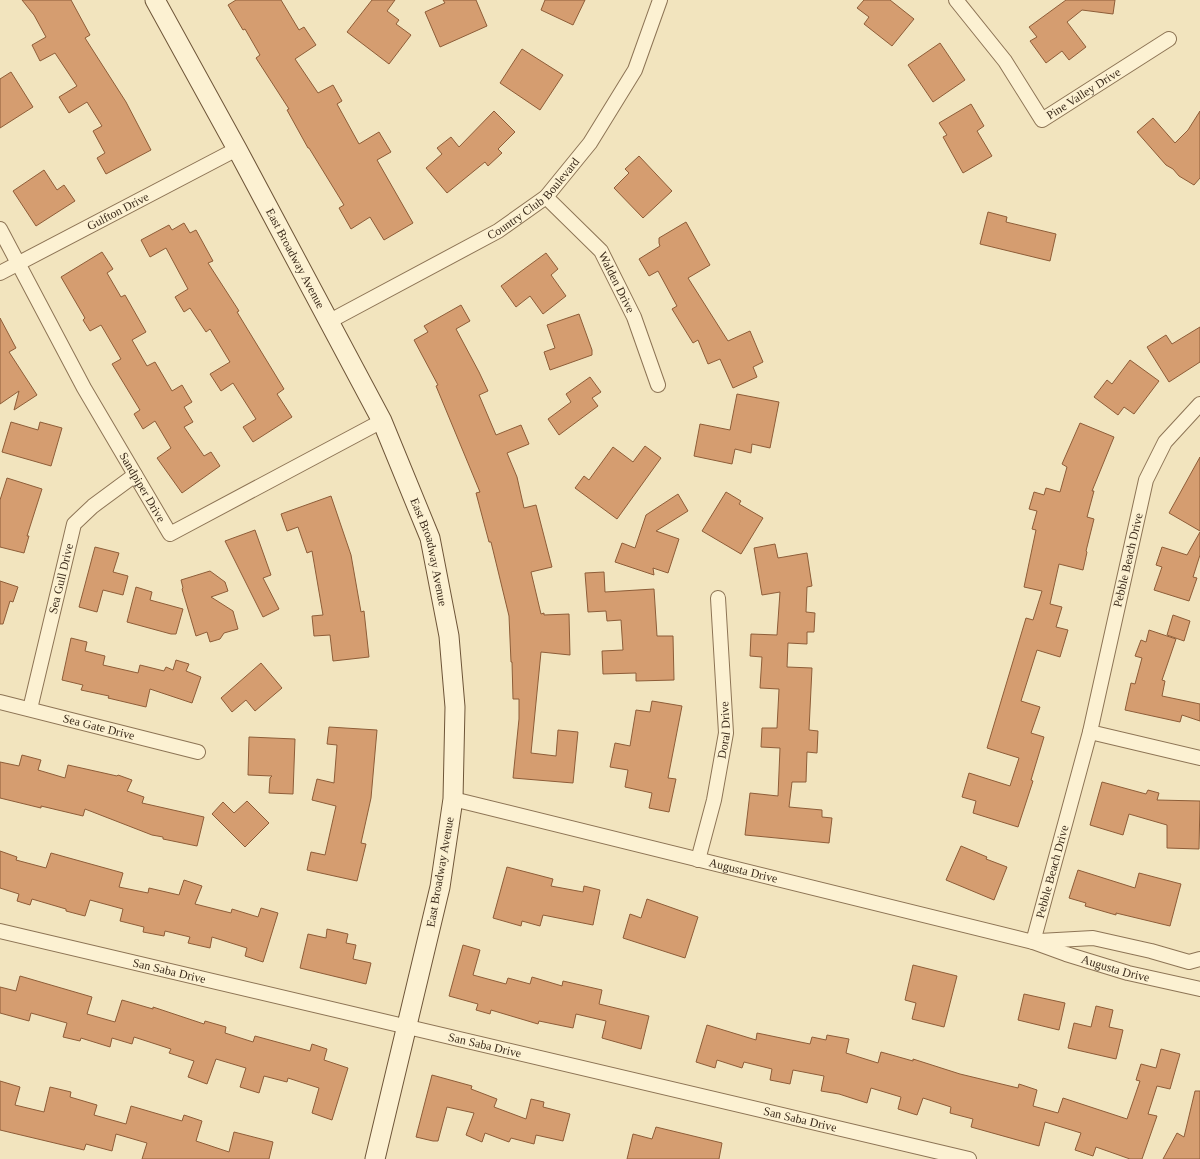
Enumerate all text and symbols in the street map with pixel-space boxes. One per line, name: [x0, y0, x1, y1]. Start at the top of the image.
street label: Pine Valley Drive: [1044, 65, 1123, 122]
street label: Country Club Boulevard: [485, 155, 582, 242]
street label: Gulfton Drive: [85, 189, 151, 233]
street label: East Broadway Avenue: [263, 206, 328, 311]
street label: Walden Drive: [595, 249, 638, 315]
street label: Sandpiper Drive: [116, 450, 169, 525]
street label: East Broadway Avenue: [407, 496, 450, 607]
street label: Pebble Beach Drive: [1110, 512, 1146, 608]
street label: Sea Gull Drive: [46, 542, 76, 615]
street label: Doral Drive: [715, 701, 733, 760]
street label: Sea Gate Drive: [62, 711, 136, 743]
street label: East Broadway Avenue: [423, 816, 457, 928]
street label: Pebble Beach Drive: [1033, 823, 1071, 920]
street label: Augusta Drive: [707, 855, 779, 886]
street label: Augusta Drive: [1080, 952, 1151, 985]
street label: San Saba Drive: [131, 955, 207, 986]
street label: San Saba Drive: [447, 1030, 523, 1060]
street label: San Saba Drive: [762, 1104, 838, 1135]

